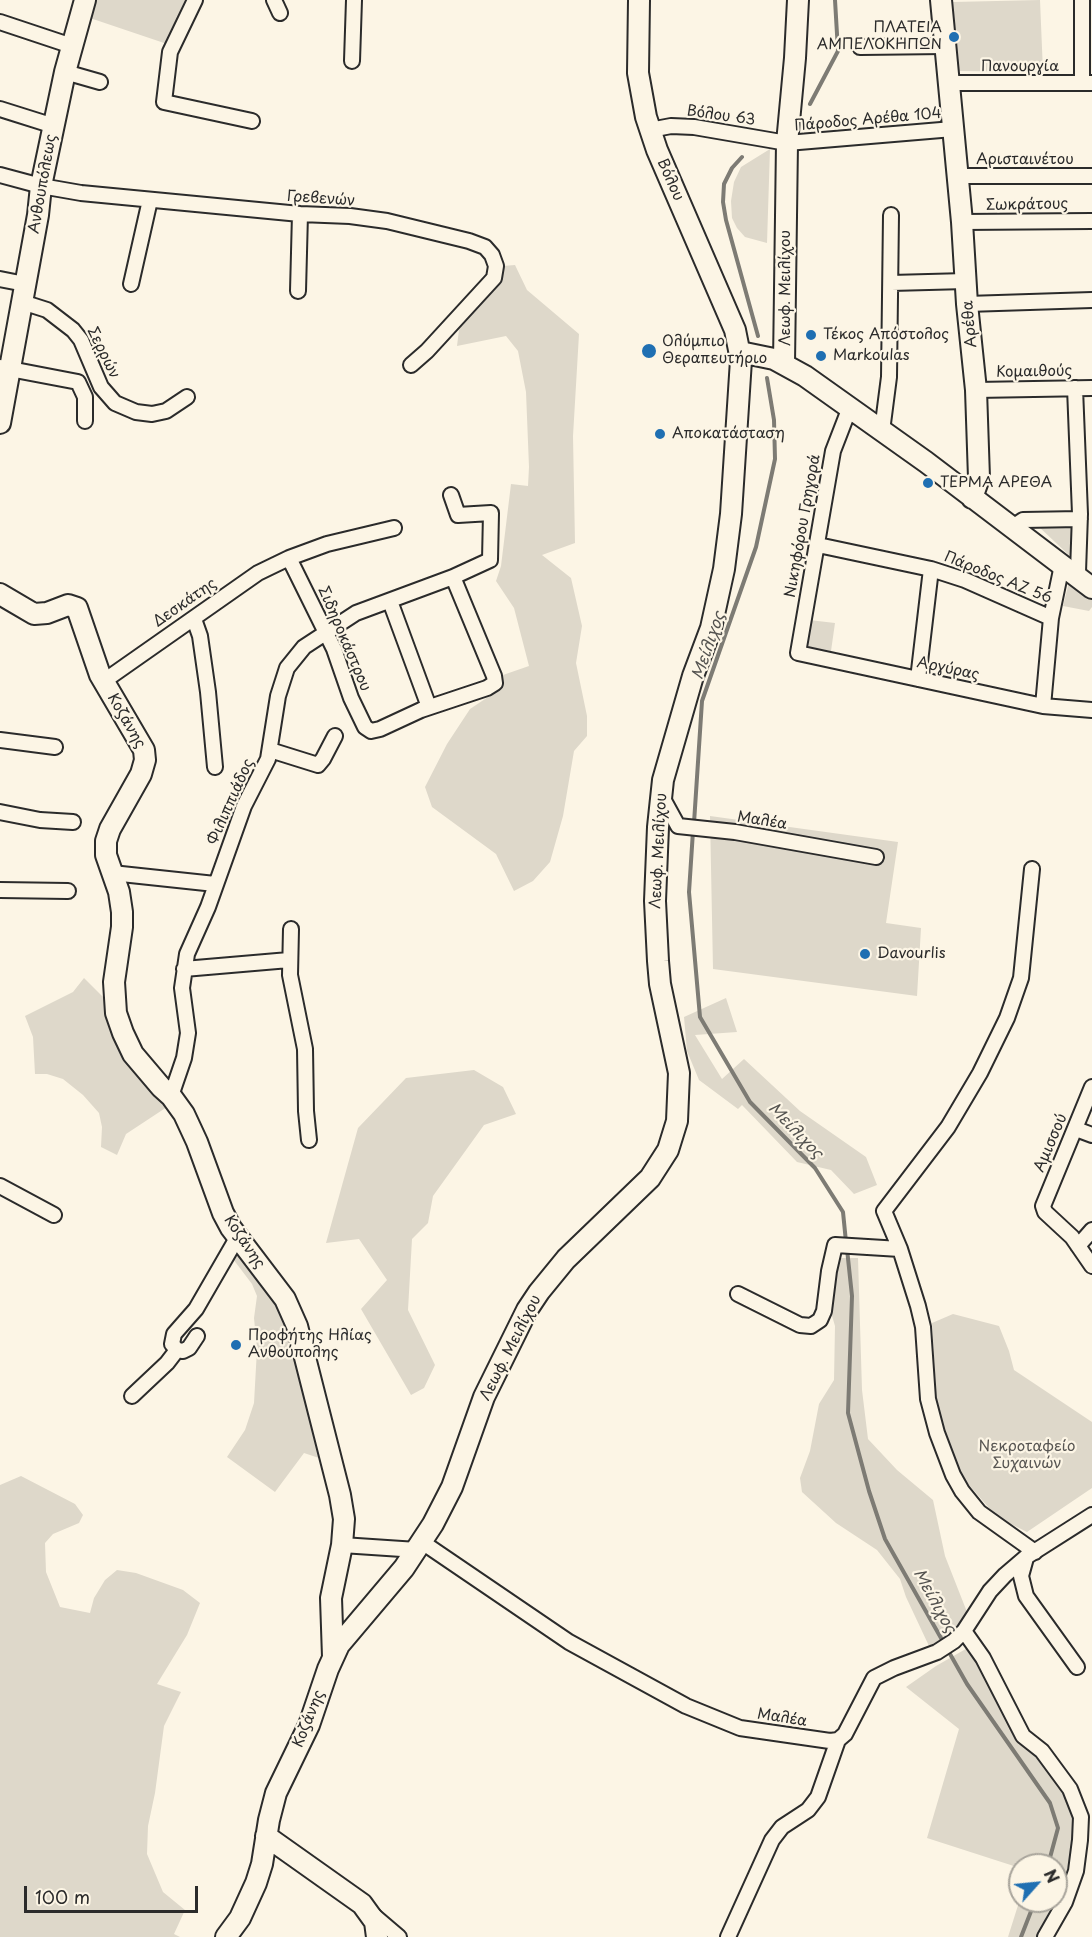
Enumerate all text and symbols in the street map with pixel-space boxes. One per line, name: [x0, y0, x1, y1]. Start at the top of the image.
place label: ΠΛΑΤΕΙΑ ΑΜΠΕΛΟΚΗΠΩΝ: [817, 19, 942, 54]
marker: ΠΛΑΤΕΙΑ ΑΜΠΕΛΟΚΗΠΩΝ: [947, 30, 961, 44]
street label: Πανουργία: [981, 58, 1059, 76]
street label: Βόλου 63: [686, 102, 756, 130]
street label: Πάροδος Αρέθα 104: [794, 105, 942, 135]
street label: Ανθουπόλεως: [25, 133, 61, 235]
street label: Αρισταινέτου: [976, 151, 1074, 169]
street label: Βόλου: [653, 156, 687, 204]
street label: Γρεβενών: [286, 188, 356, 210]
street label: Σωκράτους: [986, 195, 1068, 215]
street label: Λεωφ. Μειλίχου: [777, 230, 795, 346]
street label: Αρέθα: [959, 300, 981, 348]
street label: Σερρών: [83, 324, 123, 382]
place label: Τέκος Απόστολος: [823, 326, 949, 344]
marker: Τέκος Απόστολος: [804, 328, 818, 342]
place label: Ολύμπιο Θεραπευτήριο: [662, 333, 767, 368]
marker: Ολύμπιο Θεραπευτήριο: [640, 342, 658, 360]
place label: Markoulas: [833, 347, 910, 365]
marker: Markoulas: [814, 349, 828, 363]
street label: Κομαιθούς: [996, 362, 1072, 382]
place label: Αποκατάσταση: [672, 425, 785, 443]
marker: Αποκατάσταση: [653, 427, 667, 441]
street label: Νικηφόρου Γρηγορά: [782, 453, 824, 599]
place label: ΤΕΡΜΑ ΑΡΕΘΑ: [940, 474, 1052, 492]
marker: ΤΕΡΜΑ ΑΡΕΘΑ: [921, 476, 935, 490]
street label: Πάροδος AZ 56: [942, 548, 1054, 608]
street label: Δεσκάτης: [150, 575, 220, 631]
street label: Σιδηροκάστρου: [314, 584, 374, 694]
water label: Μείλιχος: [688, 610, 730, 682]
street label: Αργύρας: [915, 654, 981, 684]
street label: Κοζάνης: [103, 690, 149, 752]
street label: Φιλιππιάδος: [204, 756, 258, 848]
street label: Λεωφ. Μειλίχου: [647, 793, 671, 909]
street label: Μαλέα: [736, 808, 788, 834]
place label: Davourlis: [877, 945, 946, 963]
marker: Davourlis: [858, 947, 872, 961]
water label: Μείλιχος: [764, 1099, 826, 1163]
street label: Αμισσού: [1031, 1111, 1071, 1175]
street label: Κοζάνης: [220, 1212, 268, 1272]
street label: Λεωφ. Μειλίχου: [477, 1292, 545, 1404]
place label: Προφήτης Ηλίας Ανθούπολης: [248, 1327, 372, 1362]
marker: Προφήτης Ηλίας Ανθούπολης: [229, 1338, 243, 1352]
park label: Νεκροταφείο Συχαινών: [978, 1438, 1076, 1473]
water label: Μείλιχος: [909, 1566, 959, 1636]
street label: Κοζάνης: [289, 1688, 329, 1750]
street label: Μαλέα: [756, 1705, 808, 1731]
north arrow: [1008, 1853, 1068, 1913]
text: N: [1039, 1865, 1066, 1887]
scale bar: [27, 1874, 201, 1912]
text: 100 m: [35, 1883, 90, 1910]

